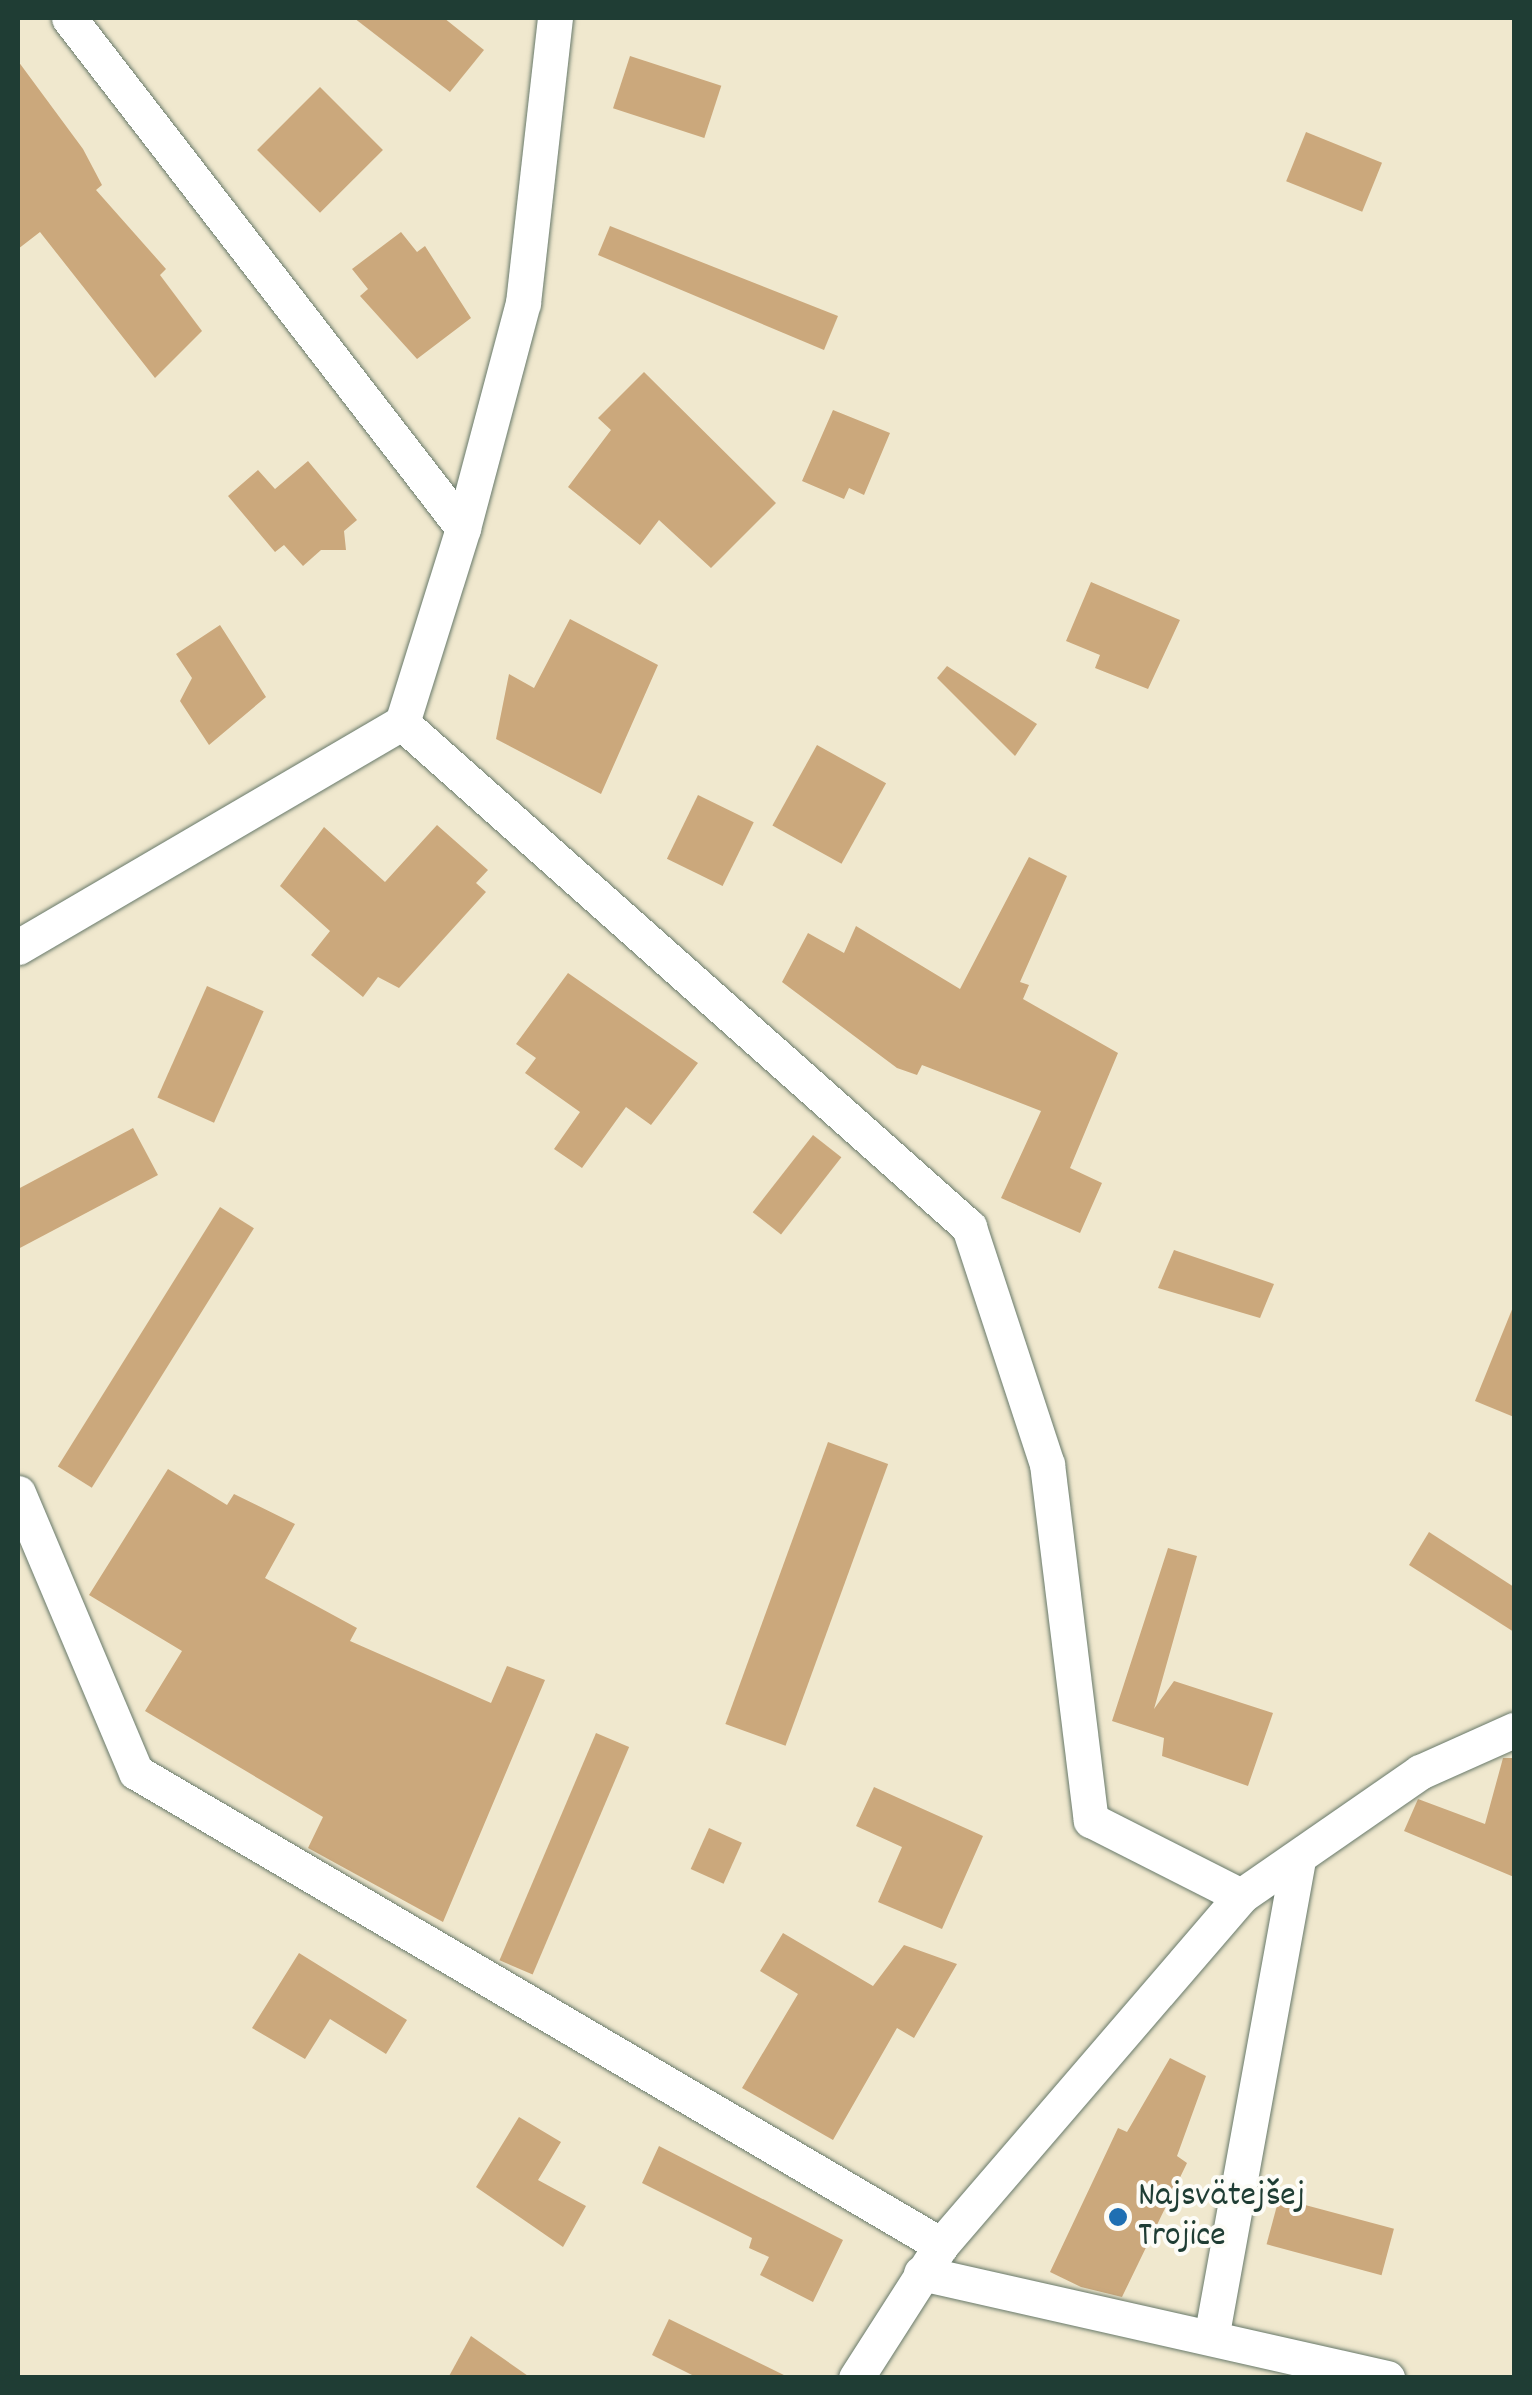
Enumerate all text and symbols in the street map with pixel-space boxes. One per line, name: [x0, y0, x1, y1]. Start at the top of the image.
place label: Najsvätejšej Trojice: [1138, 2176, 1305, 2258]
marker: Najsvätejšej Trojice: [1107, 2206, 1129, 2228]

